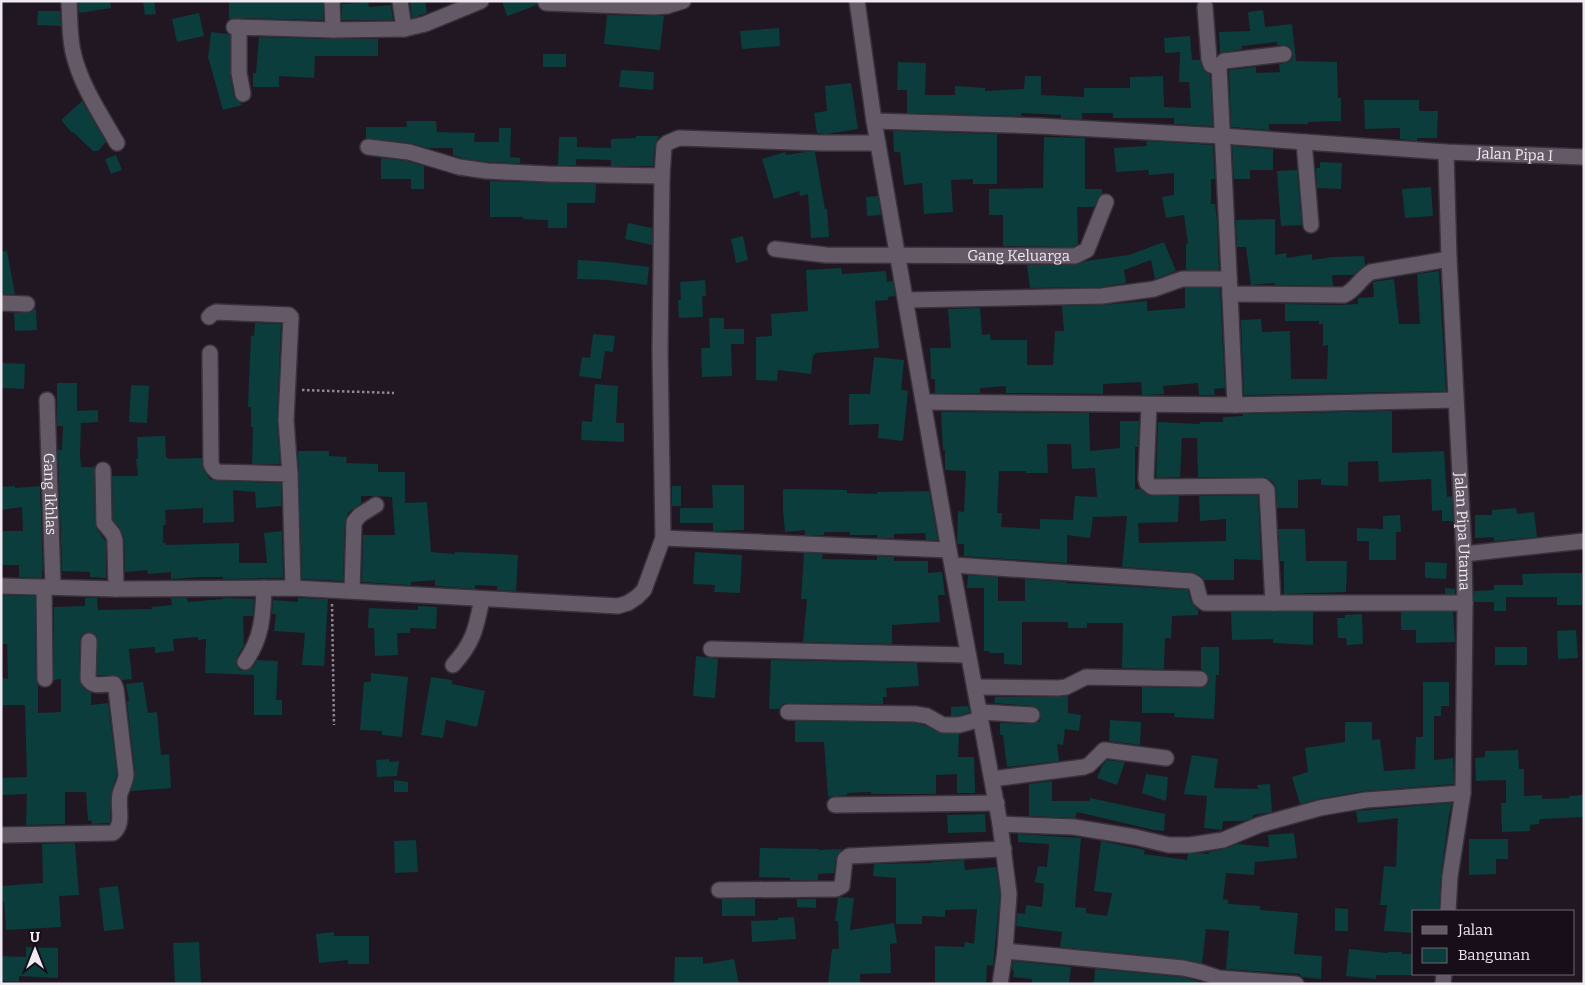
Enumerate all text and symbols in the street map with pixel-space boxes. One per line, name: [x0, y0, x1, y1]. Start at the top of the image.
street label: Jalan Pipa I: [1476, 144, 1554, 165]
street label: Gang Keluarga: [967, 247, 1070, 265]
street label: Gang Ikhlas: [40, 452, 60, 535]
street label: Jalan Pipa Utama: [1451, 471, 1474, 591]
legend: [1412, 910, 1575, 975]
text: Jalan: [1457, 921, 1493, 939]
north arrow: [10, 925, 60, 975]
text: U: [30, 929, 41, 946]
text: Bangunan: [1458, 946, 1530, 964]

